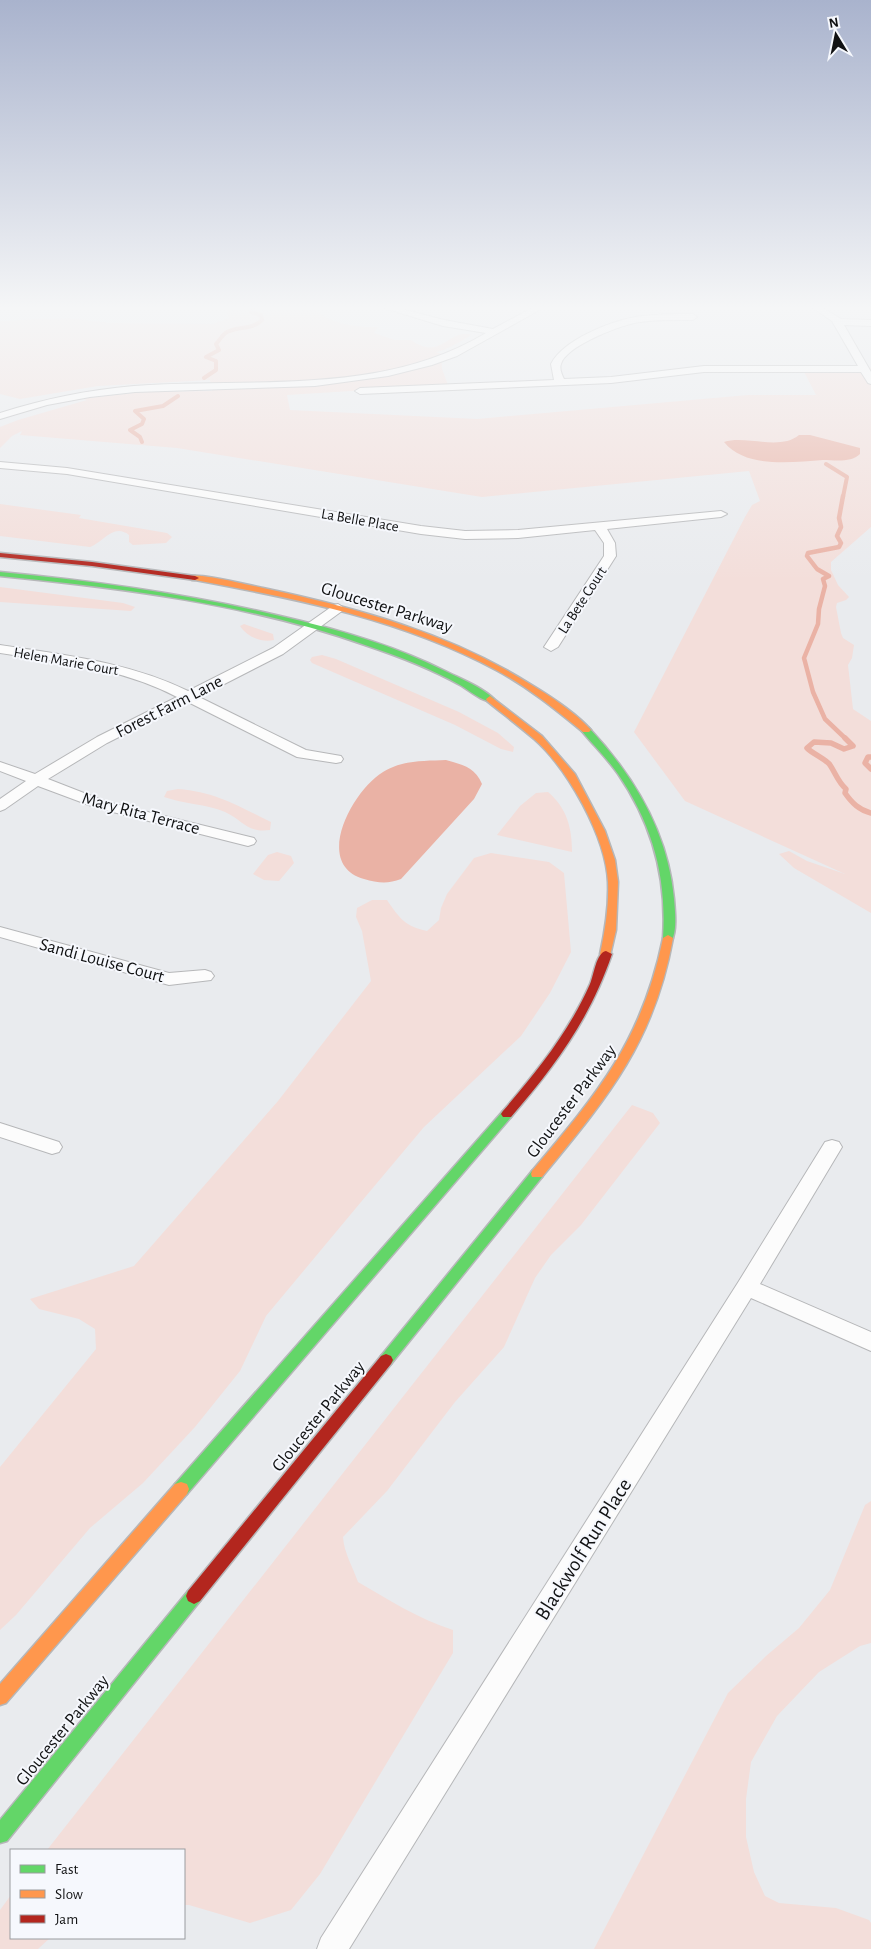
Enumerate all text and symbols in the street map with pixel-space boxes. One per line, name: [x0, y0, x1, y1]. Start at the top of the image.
north arrow: [811, 10, 861, 60]
text: N: [828, 15, 840, 31]
street label: La Belle Place: [320, 506, 400, 535]
street label: La Bete Court: [555, 564, 610, 636]
street label: Gloucester Parkway: [319, 579, 455, 637]
street label: Helen Marie Court: [12, 645, 120, 678]
street label: Forest Farm Lane: [113, 672, 226, 741]
street label: Mary Rita Terrace: [80, 790, 202, 838]
street label: Sandi Louise Court: [38, 936, 166, 986]
street label: Gloucester Parkway: [524, 1042, 620, 1161]
street label: Gloucester Parkway: [269, 1358, 369, 1475]
street label: Blackwolf Run Place: [531, 1475, 635, 1624]
street label: Gloucester Parkway: [13, 1672, 113, 1789]
legend: [10, 1849, 185, 1939]
text: Fast: [55, 1862, 79, 1877]
text: Slow: [55, 1887, 83, 1902]
text: Jam: [55, 1912, 78, 1927]

